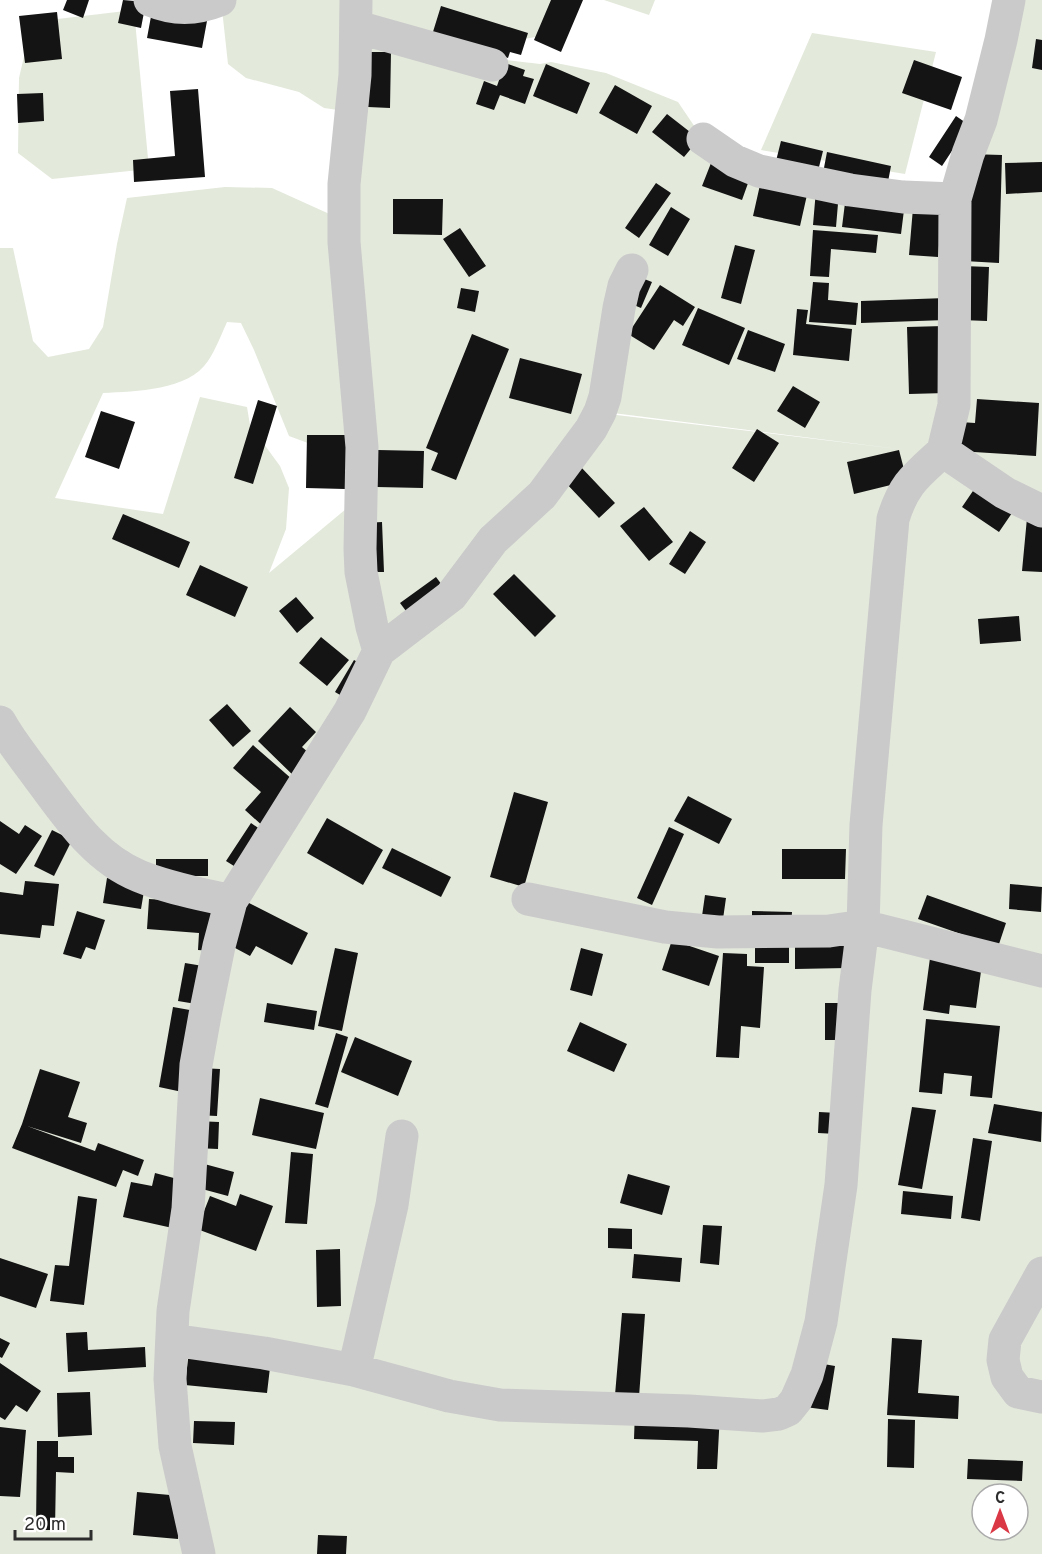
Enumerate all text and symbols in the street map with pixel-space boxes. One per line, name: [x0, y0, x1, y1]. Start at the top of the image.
north arrow: [970, 1482, 1030, 1542]
text: С: [995, 1489, 1005, 1509]
scale bar: [15, 1503, 92, 1541]
text: 20 m: [24, 1514, 66, 1537]

